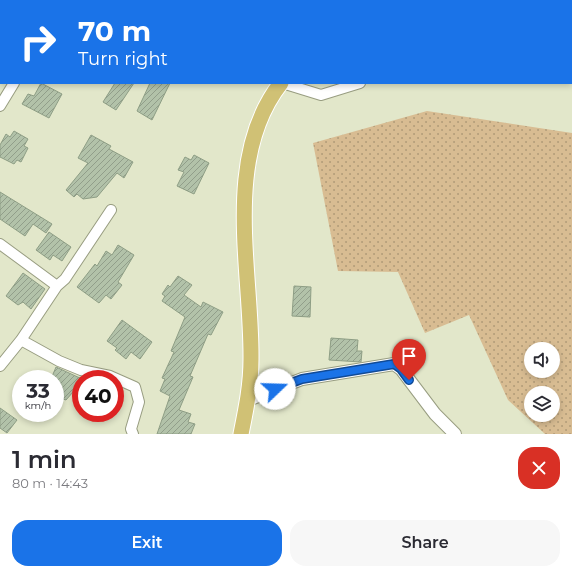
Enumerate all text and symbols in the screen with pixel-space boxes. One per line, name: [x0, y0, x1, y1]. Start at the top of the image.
text: 70 m: [78, 14, 151, 48]
icon: right: [12, 16, 64, 68]
text: Turn right: [78, 48, 168, 70]
pin: [392, 339, 426, 380]
map controls: [524, 342, 560, 422]
button: sound: [524, 342, 560, 378]
icon: arrive: [398, 345, 420, 367]
position arrow: [254, 368, 296, 410]
speed limit sign: 40: [72, 370, 124, 422]
text: 33: [26, 379, 50, 403]
button: layers: [524, 386, 560, 422]
text: km/h: [25, 399, 51, 412]
text: 1 min: [12, 445, 76, 474]
button: close: [518, 447, 560, 489]
text: 80 m · 14:43: [12, 475, 88, 491]
button: Exit: [12, 520, 282, 566]
button: Share: [290, 520, 560, 566]

